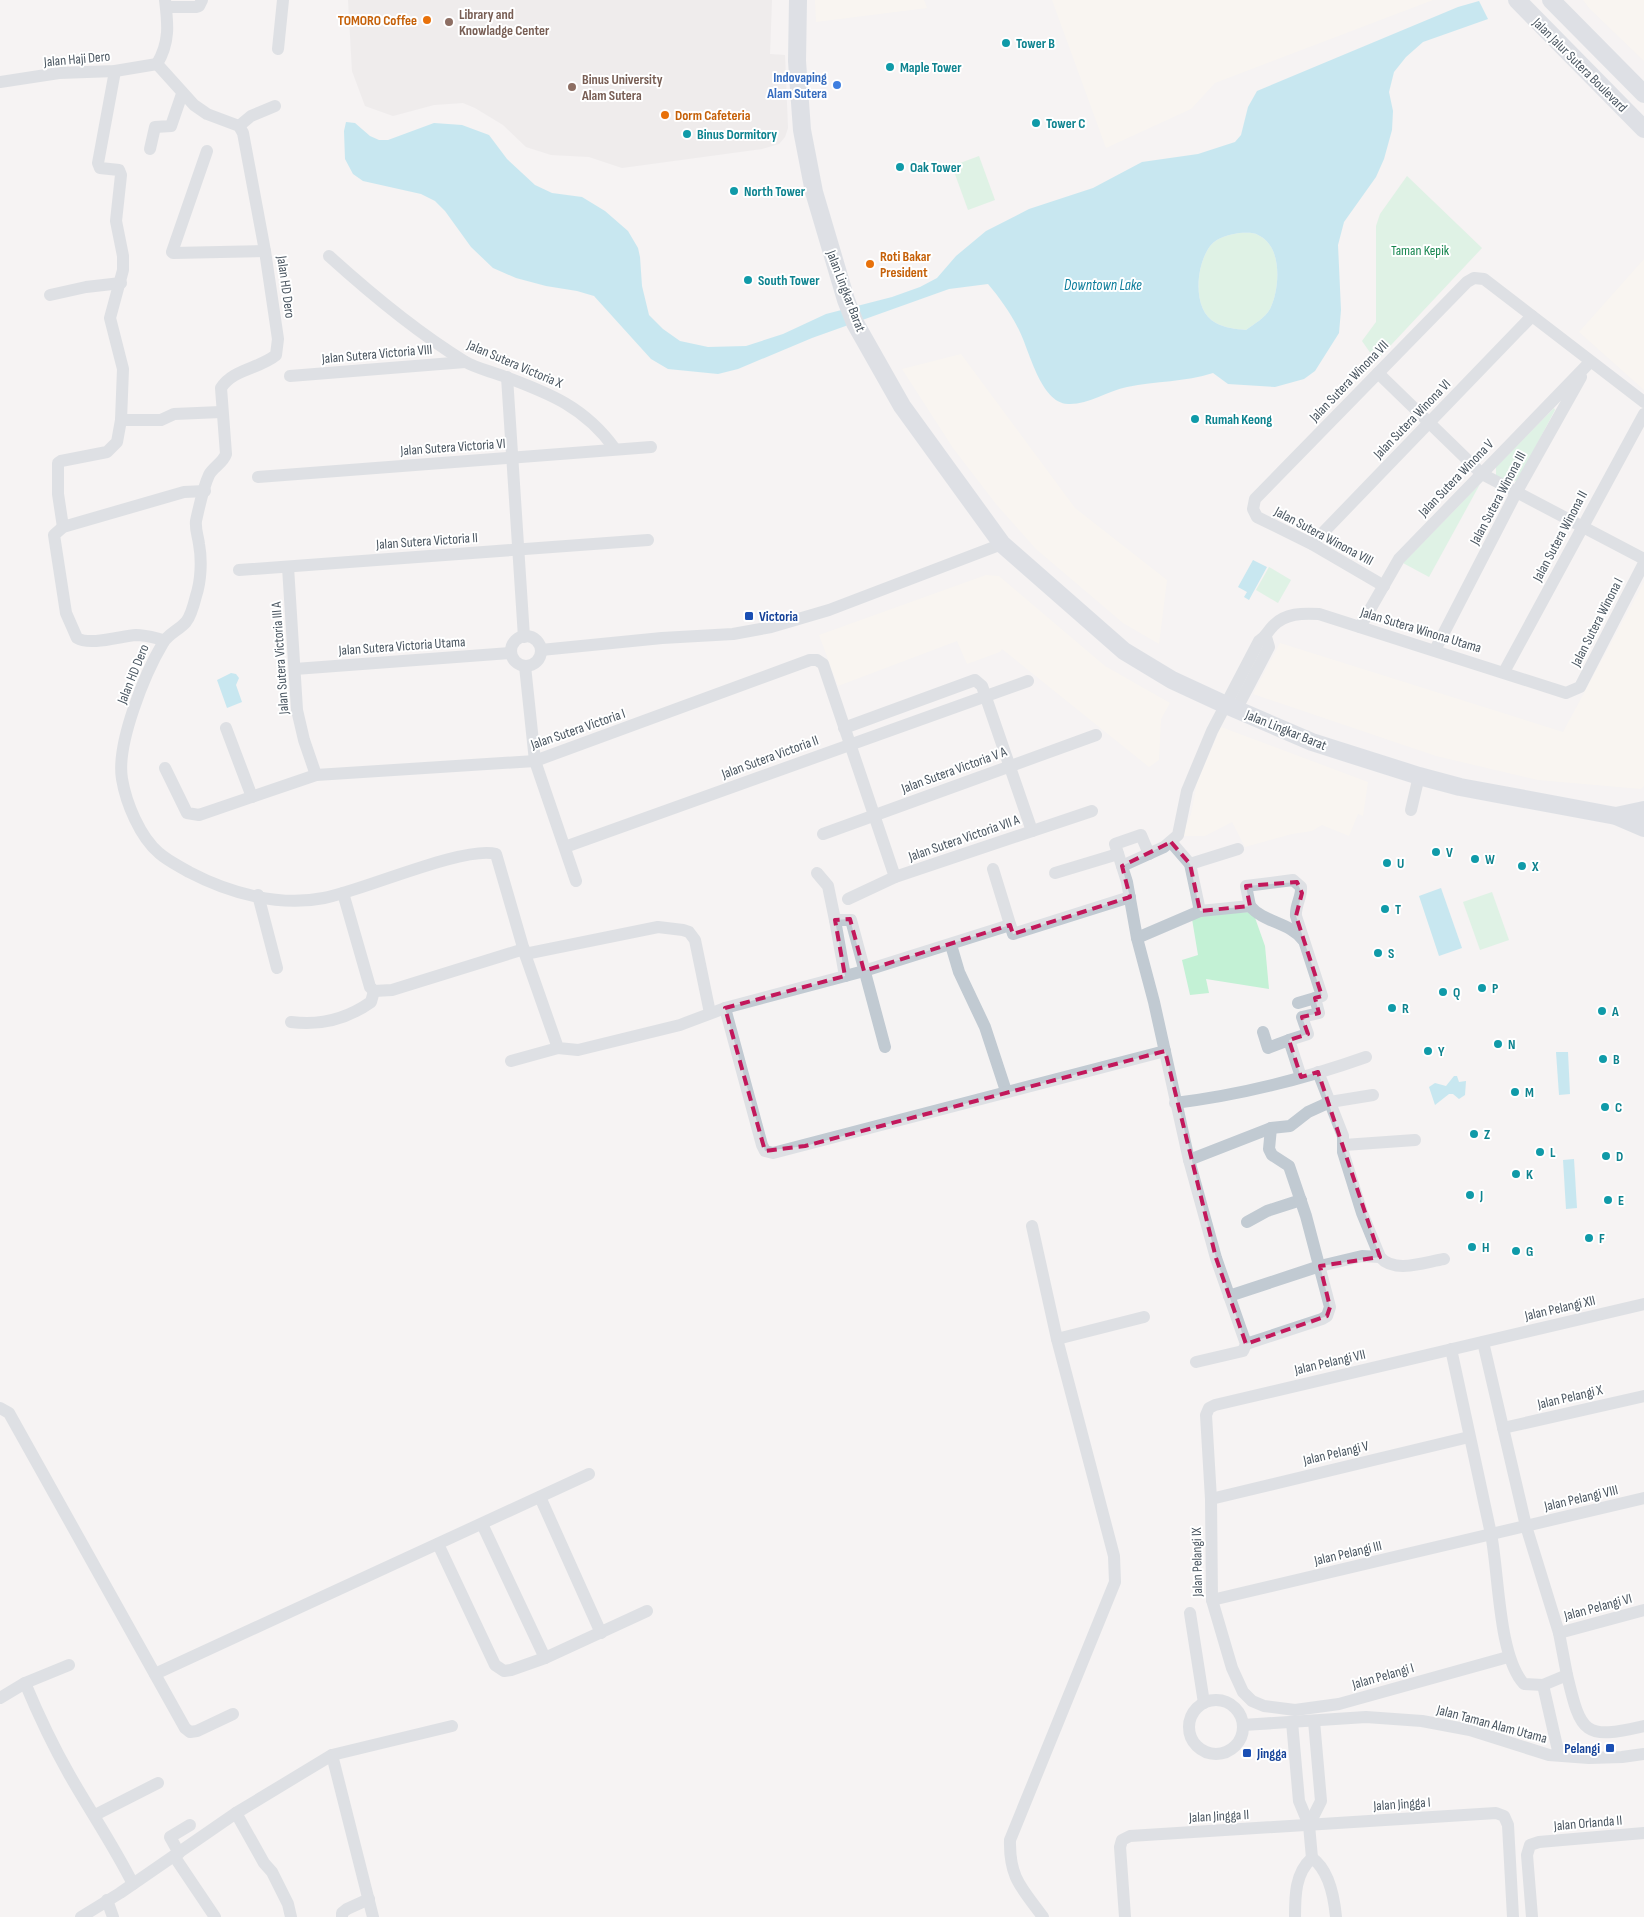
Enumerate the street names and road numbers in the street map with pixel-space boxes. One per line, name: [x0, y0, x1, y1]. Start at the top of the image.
street label: Jalan Jalur Sutera Boulevard: [1528, 13, 1631, 116]
street label: Jalan Haji Dero: [42, 48, 111, 70]
street label: Jalan Lingkar Barat: [822, 247, 869, 334]
street label: Jalan HD Dero: [273, 254, 299, 319]
street label: Jalan Sutera Victoria X: [464, 336, 565, 392]
street label: Jalan Sutera Winona VII: [1305, 337, 1392, 426]
street label: Jalan Sutera Victoria VIII: [320, 341, 433, 367]
street label: Jalan Sutera Winona VI: [1369, 376, 1454, 463]
street label: Jalan Sutera Victoria VI: [399, 435, 506, 459]
street label: Jalan Sutera Winona V: [1414, 435, 1498, 521]
street label: Jalan Sutera Winona III: [1466, 448, 1530, 548]
street label: Jalan Sutera Winona II: [1528, 488, 1591, 585]
street label: Jalan Sutera Winona VIII: [1271, 502, 1376, 569]
street label: Jalan Sutera Victoria II: [375, 529, 478, 553]
street label: Jalan Sutera Winona I: [1567, 575, 1627, 670]
street label: Jalan Sutera Victoria III A: [268, 600, 292, 716]
street label: Jalan Sutera Winona Utama: [1358, 603, 1484, 656]
street label: Jalan Sutera Victoria Utama: [337, 633, 466, 659]
street label: Jalan HD Dero: [113, 642, 153, 707]
street label: Jalan Sutera Victoria I: [527, 705, 628, 753]
street label: Jalan Lingkar Barat: [1242, 706, 1329, 754]
street label: Jalan Sutera Victoria II: [718, 732, 821, 783]
street label: Jalan Sutera Victoria V A: [898, 743, 1010, 797]
street label: Jalan Sutera Victoria VII A: [905, 811, 1023, 865]
street label: Jalan Pelangi XII: [1522, 1292, 1597, 1325]
street label: Jalan Pelangi VII: [1292, 1346, 1367, 1379]
street label: Jalan Pelangi X: [1535, 1381, 1604, 1413]
street label: Jalan Pelangi V: [1301, 1437, 1371, 1469]
street label: Jalan Pelangi VIII: [1541, 1481, 1620, 1515]
street label: Jalan Pelangi IX: [1188, 1527, 1206, 1598]
street label: Jalan Pelangi III: [1312, 1537, 1383, 1569]
street label: Jalan Pelangi VI: [1561, 1590, 1634, 1624]
street label: Jalan Pelangi I: [1349, 1659, 1416, 1693]
street label: Jalan Taman Alam Utama: [1434, 1701, 1549, 1747]
street label: Jalan Jingga I: [1372, 1794, 1431, 1815]
street label: Jalan Jingga II: [1187, 1806, 1250, 1826]
street label: Jalan Orlanda II: [1552, 1812, 1623, 1835]

